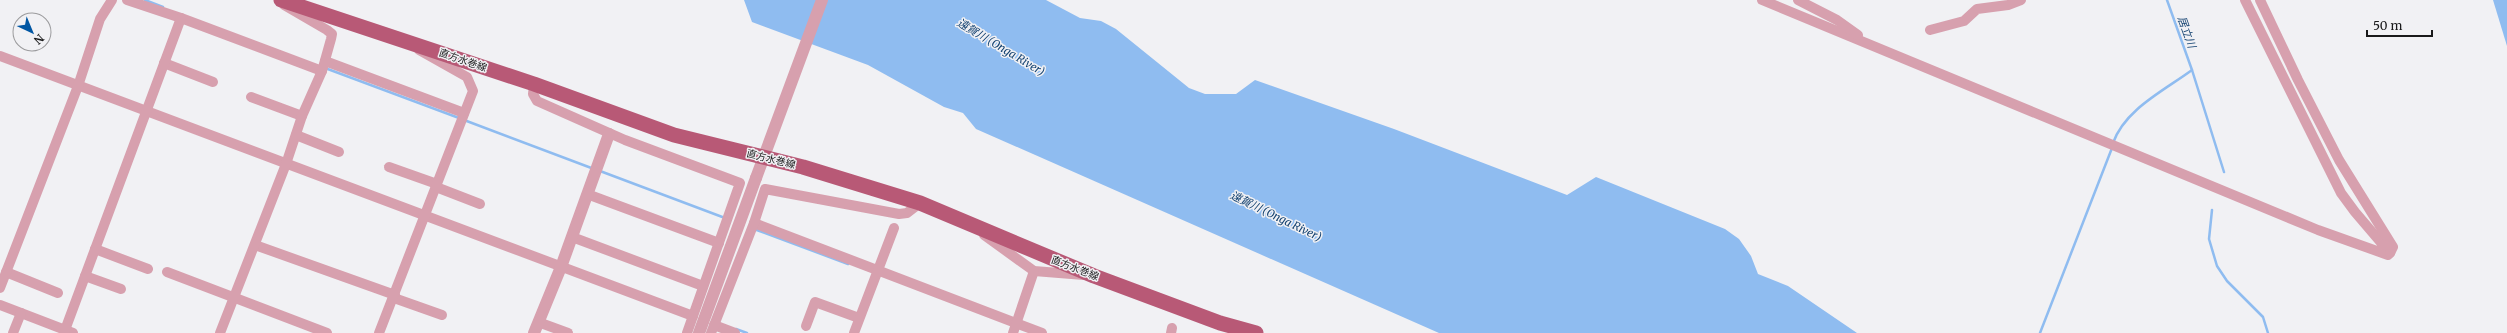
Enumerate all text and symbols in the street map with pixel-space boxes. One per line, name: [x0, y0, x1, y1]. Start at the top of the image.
north arrow: [12, 12, 52, 52]
scale bar: [2367, 12, 2432, 38]
water label: 居立川: [2175, 14, 2200, 51]
water label: 遠賀川 (Onga River): [955, 15, 1047, 79]
text: 50 m: [2373, 18, 2402, 33]
text: N: [31, 31, 47, 47]
street label: 直方水巻線: [437, 46, 489, 74]
street label: 直方水巻線: [745, 147, 797, 171]
water label: 遠賀川 (Onga River): [1228, 188, 1324, 244]
street label: 直方水巻線: [1049, 253, 1101, 283]

